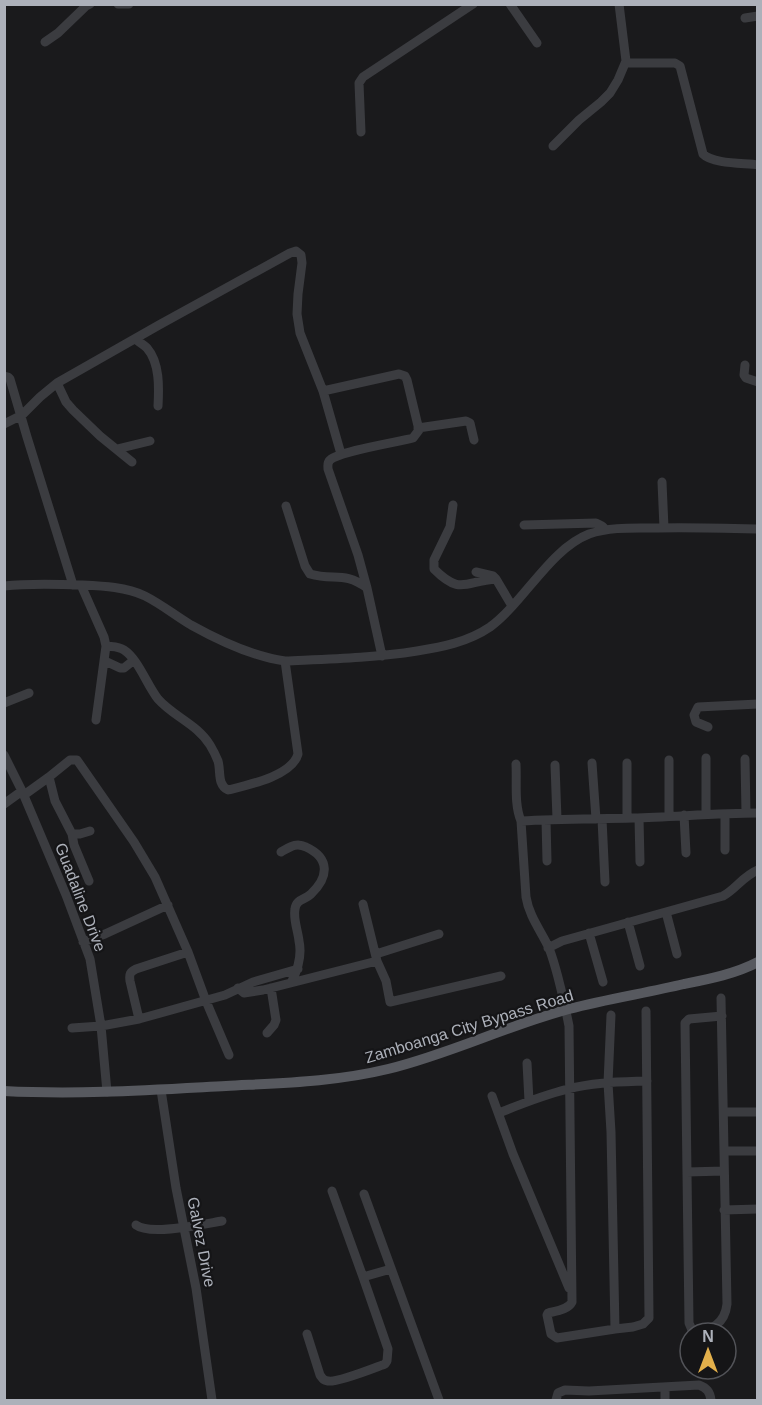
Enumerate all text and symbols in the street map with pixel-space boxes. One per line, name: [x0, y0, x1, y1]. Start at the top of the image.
street label: Guadaline Drive: [52, 841, 109, 954]
street label: Zamboanga City Bypass Road: [363, 987, 575, 1066]
street label: Galvez Drive: [184, 1196, 219, 1289]
north arrow: [678, 1321, 738, 1381]
text: N: [702, 1328, 714, 1345]

